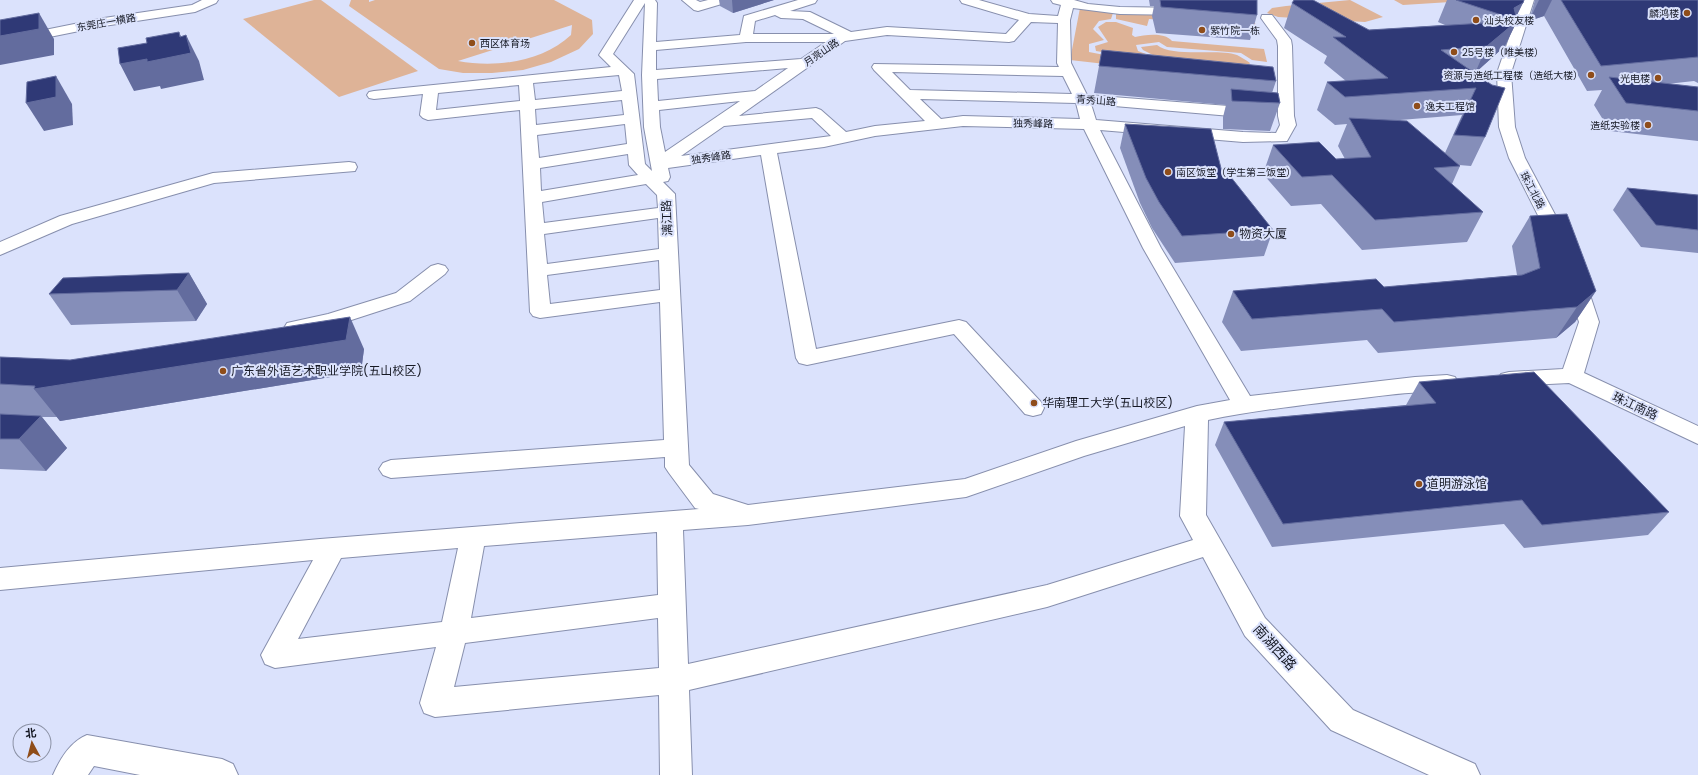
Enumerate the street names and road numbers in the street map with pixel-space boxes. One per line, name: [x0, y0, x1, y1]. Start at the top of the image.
street label: 东莞庄一横路: [75, 10, 137, 35]
street label: 月亮山路: [801, 35, 842, 70]
street label: 青秀山路: [1075, 92, 1116, 109]
street label: 独秀峰路: [1013, 116, 1053, 131]
street label: 独秀峰路: [690, 147, 732, 168]
street label: 珠江北路: [1517, 169, 1549, 211]
street label: 漓江路: [657, 200, 676, 236]
street label: 珠江南路: [1610, 388, 1661, 423]
street label: 南湖西路: [1249, 620, 1301, 674]

